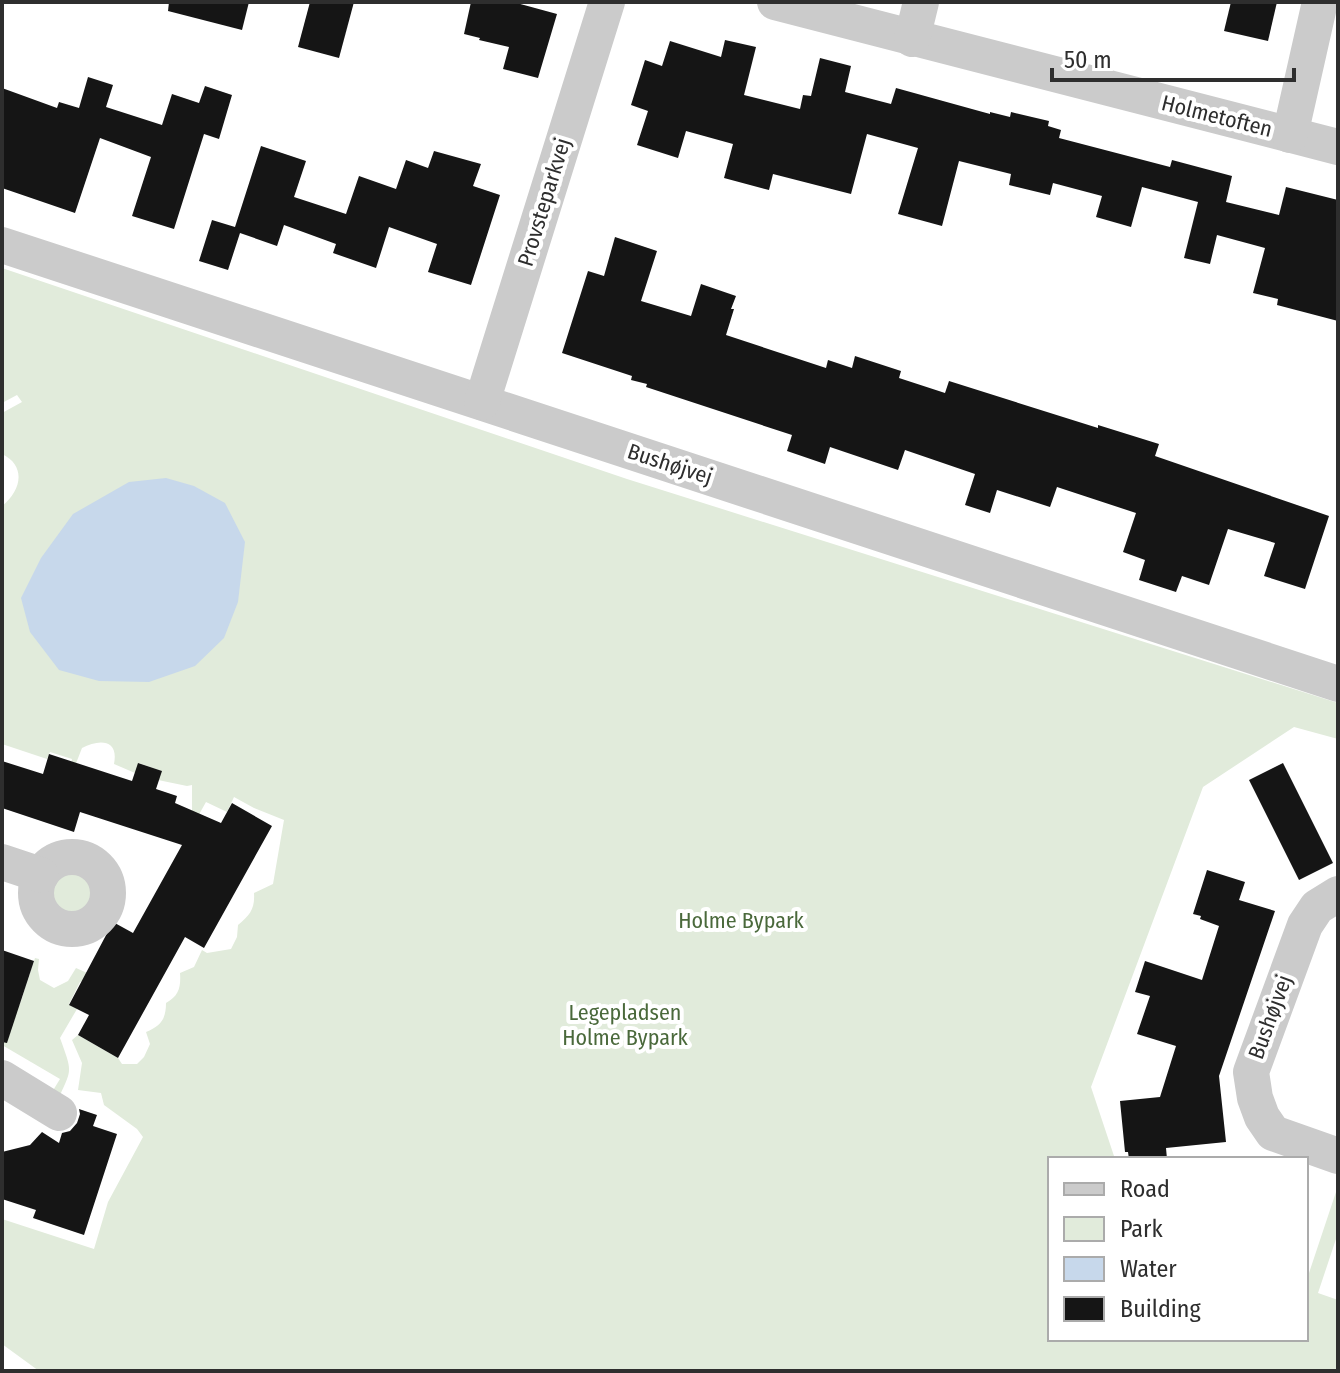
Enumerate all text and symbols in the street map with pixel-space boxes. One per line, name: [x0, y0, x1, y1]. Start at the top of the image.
scale bar: [1052, 32, 1294, 82]
text: 50 m: [1064, 46, 1112, 74]
street label: Holmetoften: [1159, 89, 1275, 143]
street label: Provsteparkvej: [512, 135, 576, 269]
street label: Bushøjvej: [624, 438, 716, 490]
park label: Holme Bypark: [678, 907, 805, 934]
street label: Bushøjvej: [1242, 971, 1298, 1063]
park label: Legepladsen Holme Bypark: [562, 999, 689, 1051]
legend: [1048, 1157, 1308, 1341]
text: Road: [1120, 1175, 1170, 1203]
text: Park: [1120, 1215, 1163, 1243]
text: Water: [1120, 1255, 1177, 1283]
text: Building: [1120, 1295, 1202, 1323]

